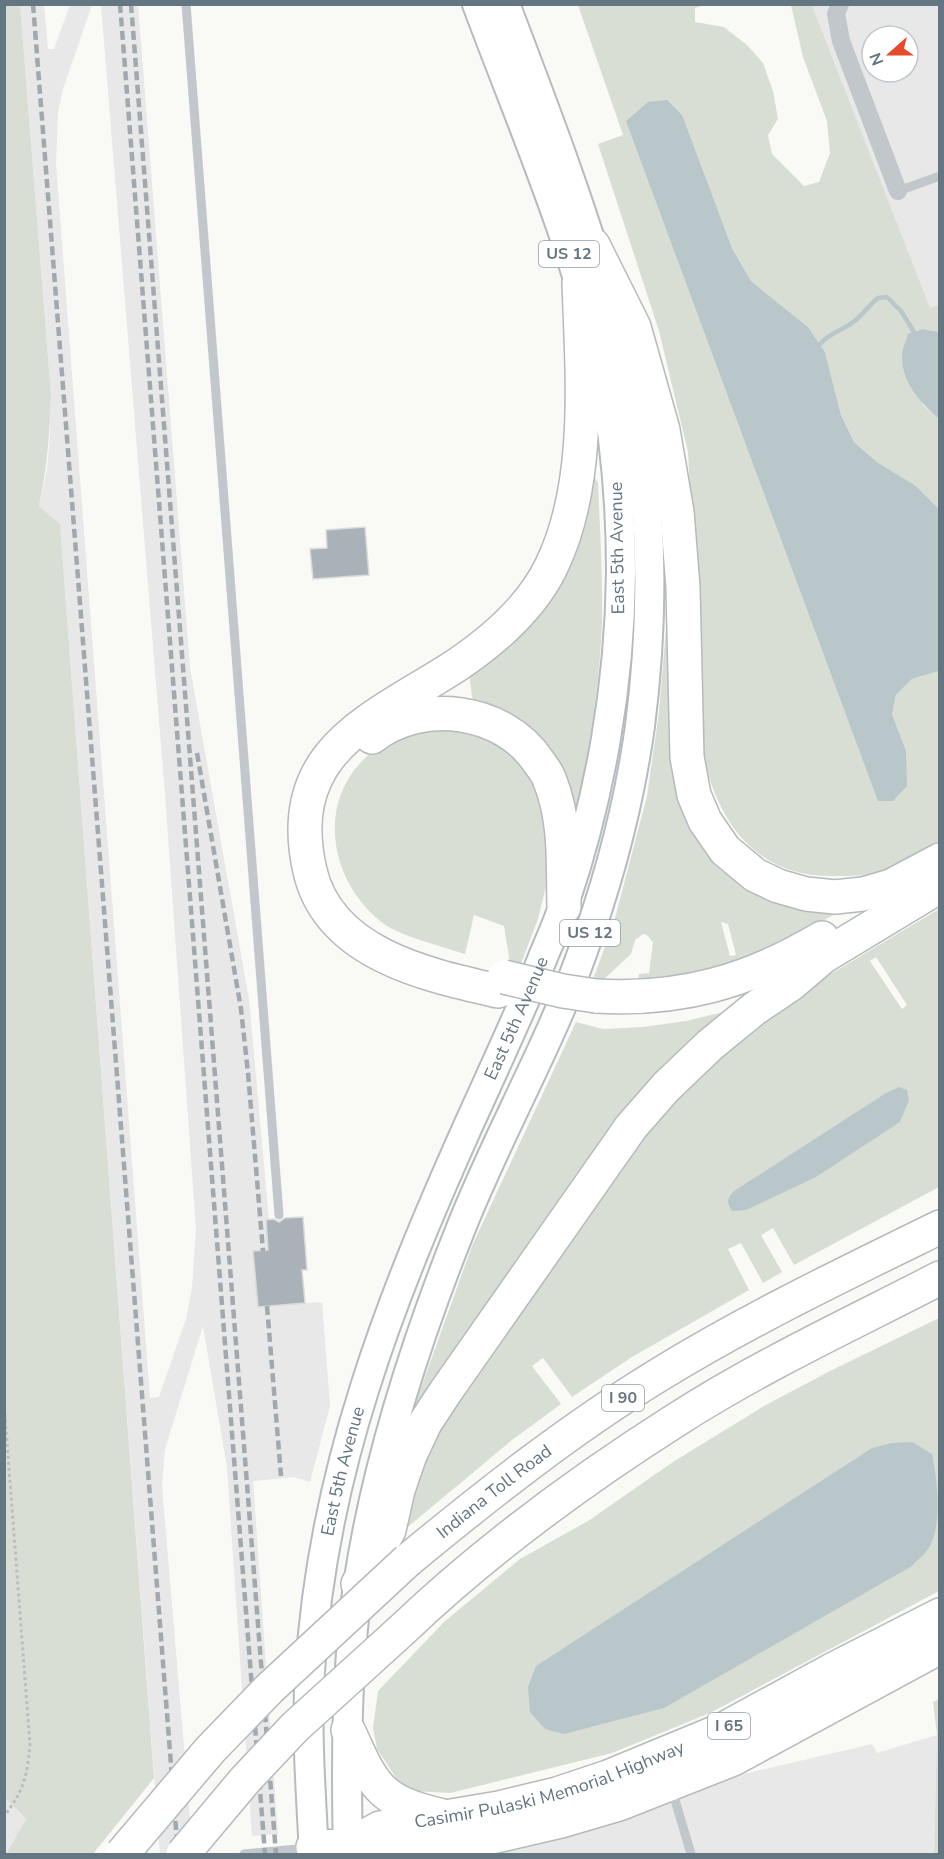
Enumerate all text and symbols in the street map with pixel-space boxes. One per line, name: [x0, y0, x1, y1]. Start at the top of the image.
north arrow: [860, 24, 920, 84]
text: N: [865, 49, 889, 69]
road number: US 12: [539, 241, 599, 267]
street label: East 5th Avenue: [604, 481, 630, 615]
road number: US 12: [560, 920, 620, 946]
street label: East 5th Avenue: [478, 953, 554, 1084]
road number: I 90: [602, 1385, 644, 1411]
street label: East 5th Avenue: [315, 1403, 370, 1538]
street label: Indiana Toll Road: [431, 1439, 557, 1544]
road number: I 65: [708, 1713, 750, 1739]
street label: Casimir Pulaski Memorial Highway: [413, 1735, 689, 1834]

